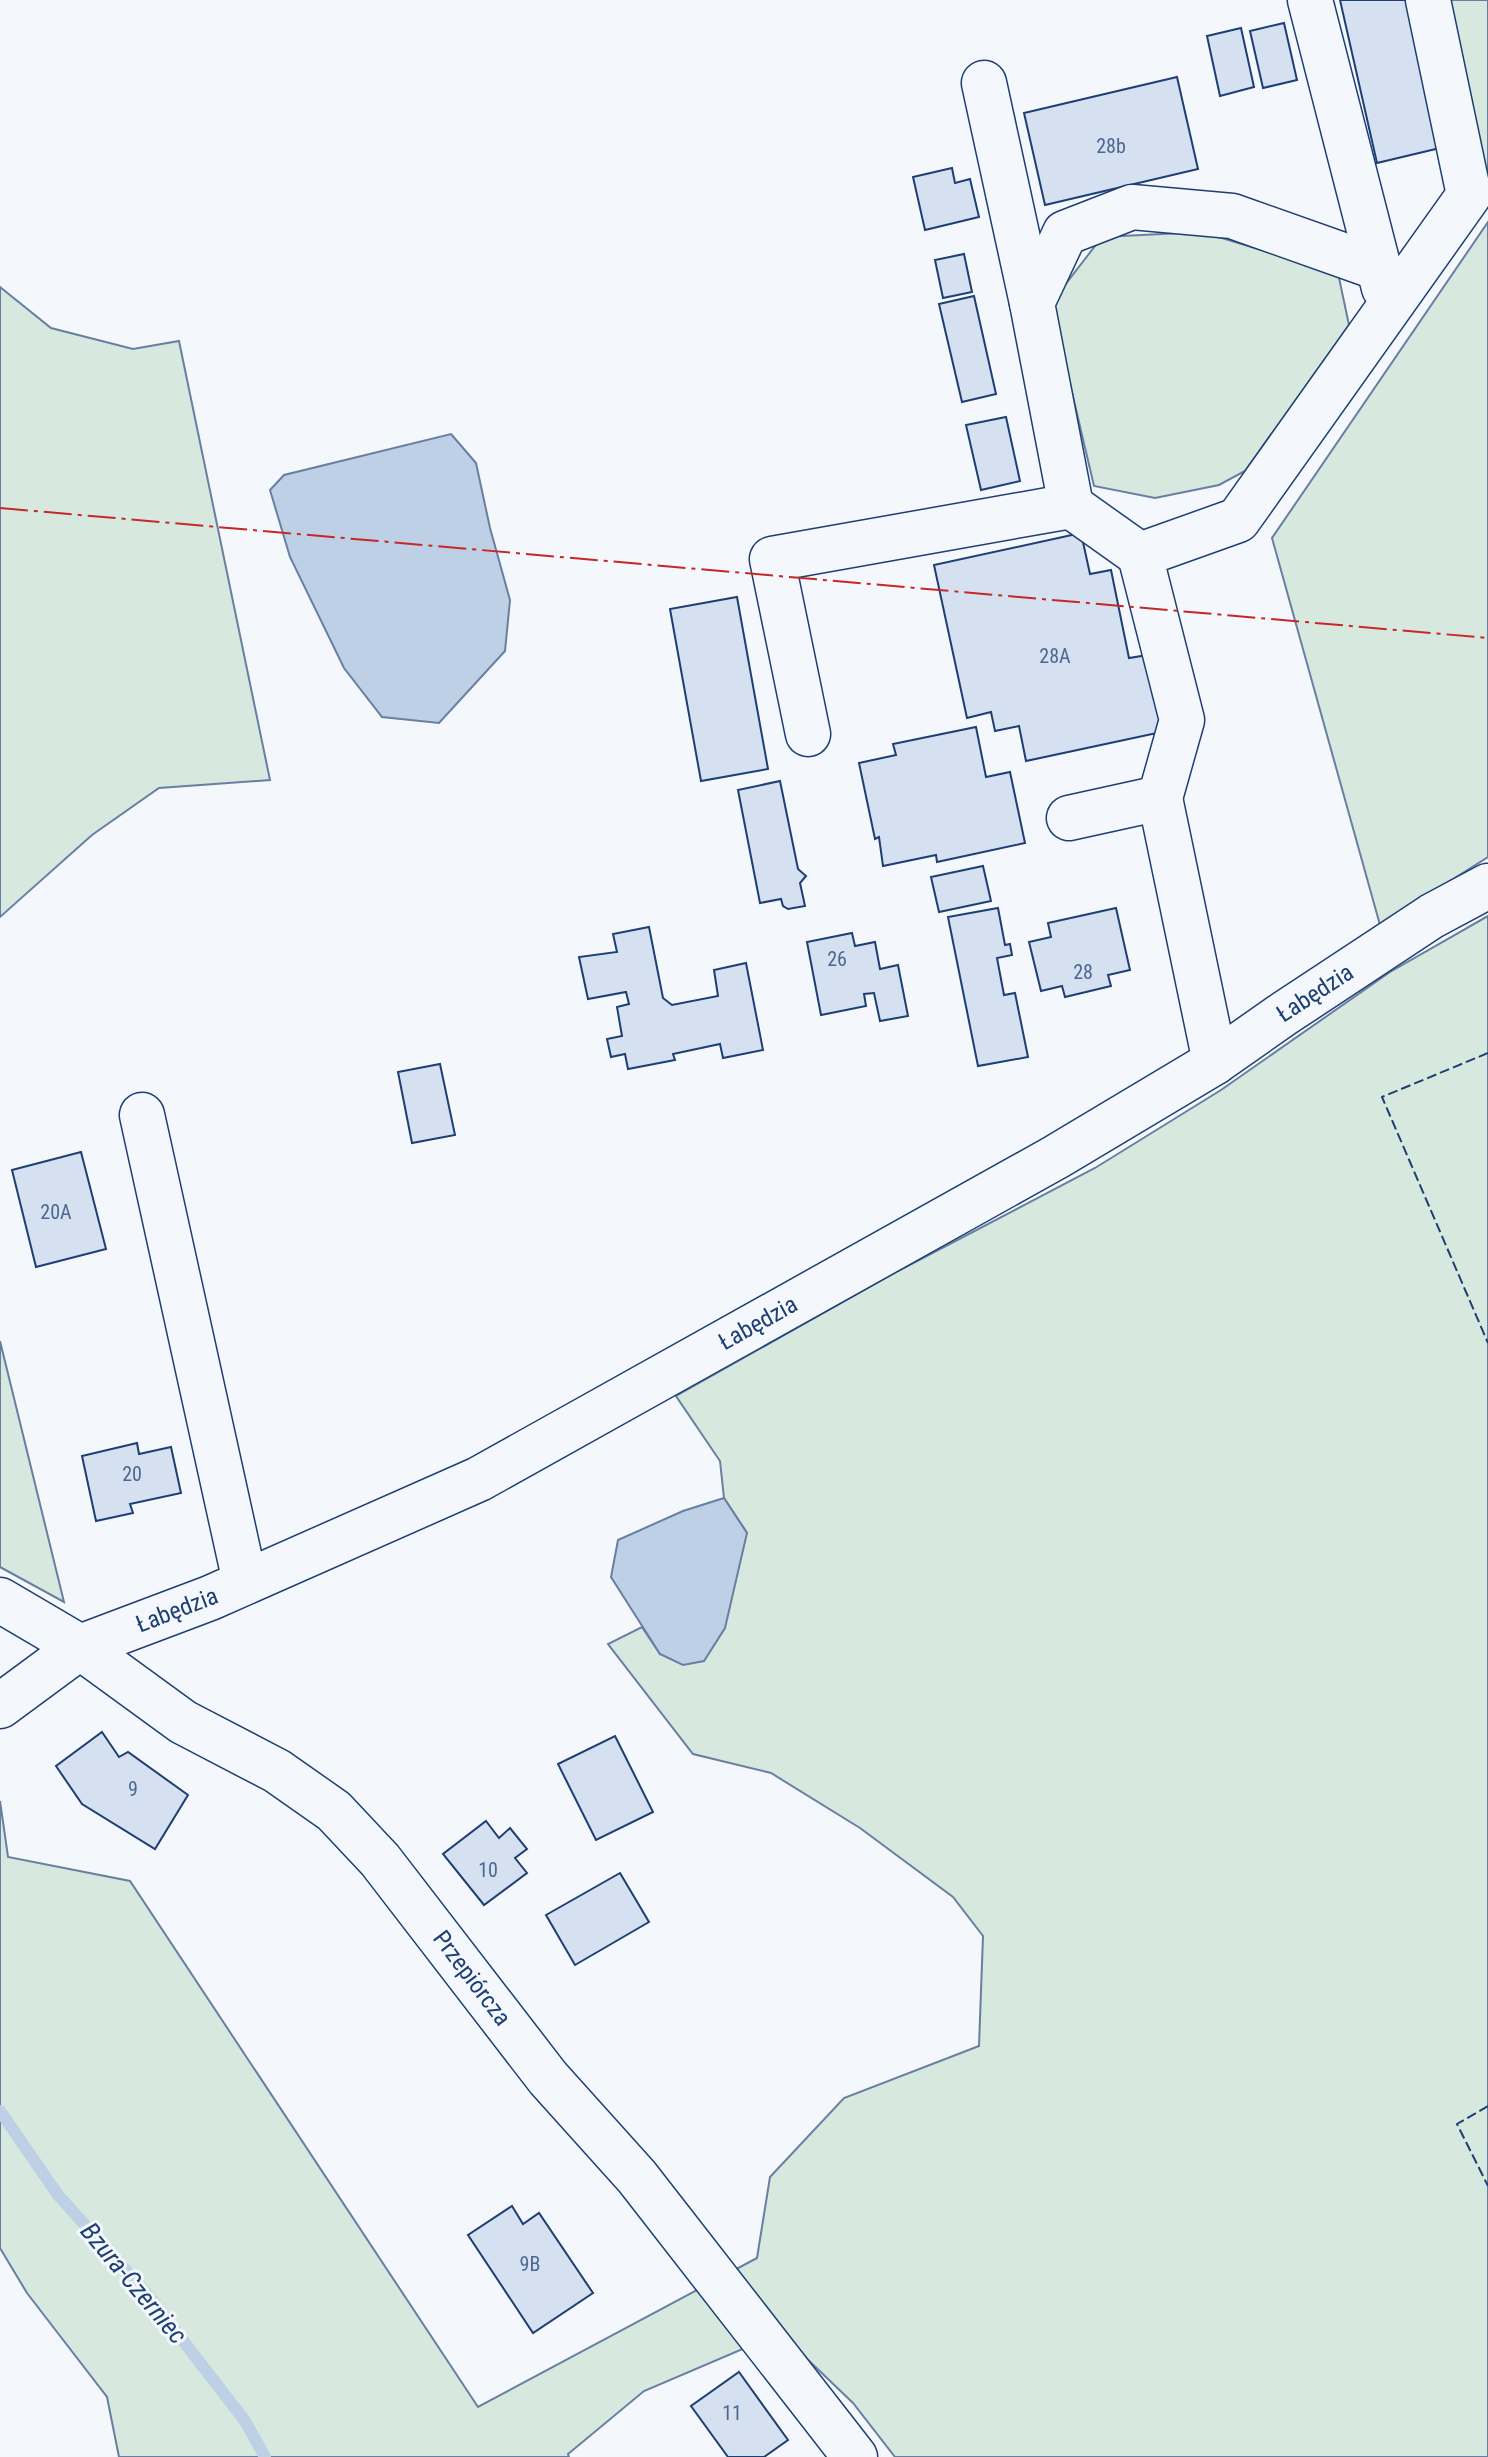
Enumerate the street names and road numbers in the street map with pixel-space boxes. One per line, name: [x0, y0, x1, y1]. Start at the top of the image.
street label: Łabędzia: [1272, 958, 1358, 1028]
street label: Łabędzia: [714, 1290, 802, 1356]
street label: Łabędzia: [132, 1582, 222, 1638]
street label: Przepiórcza: [427, 1925, 517, 2031]

